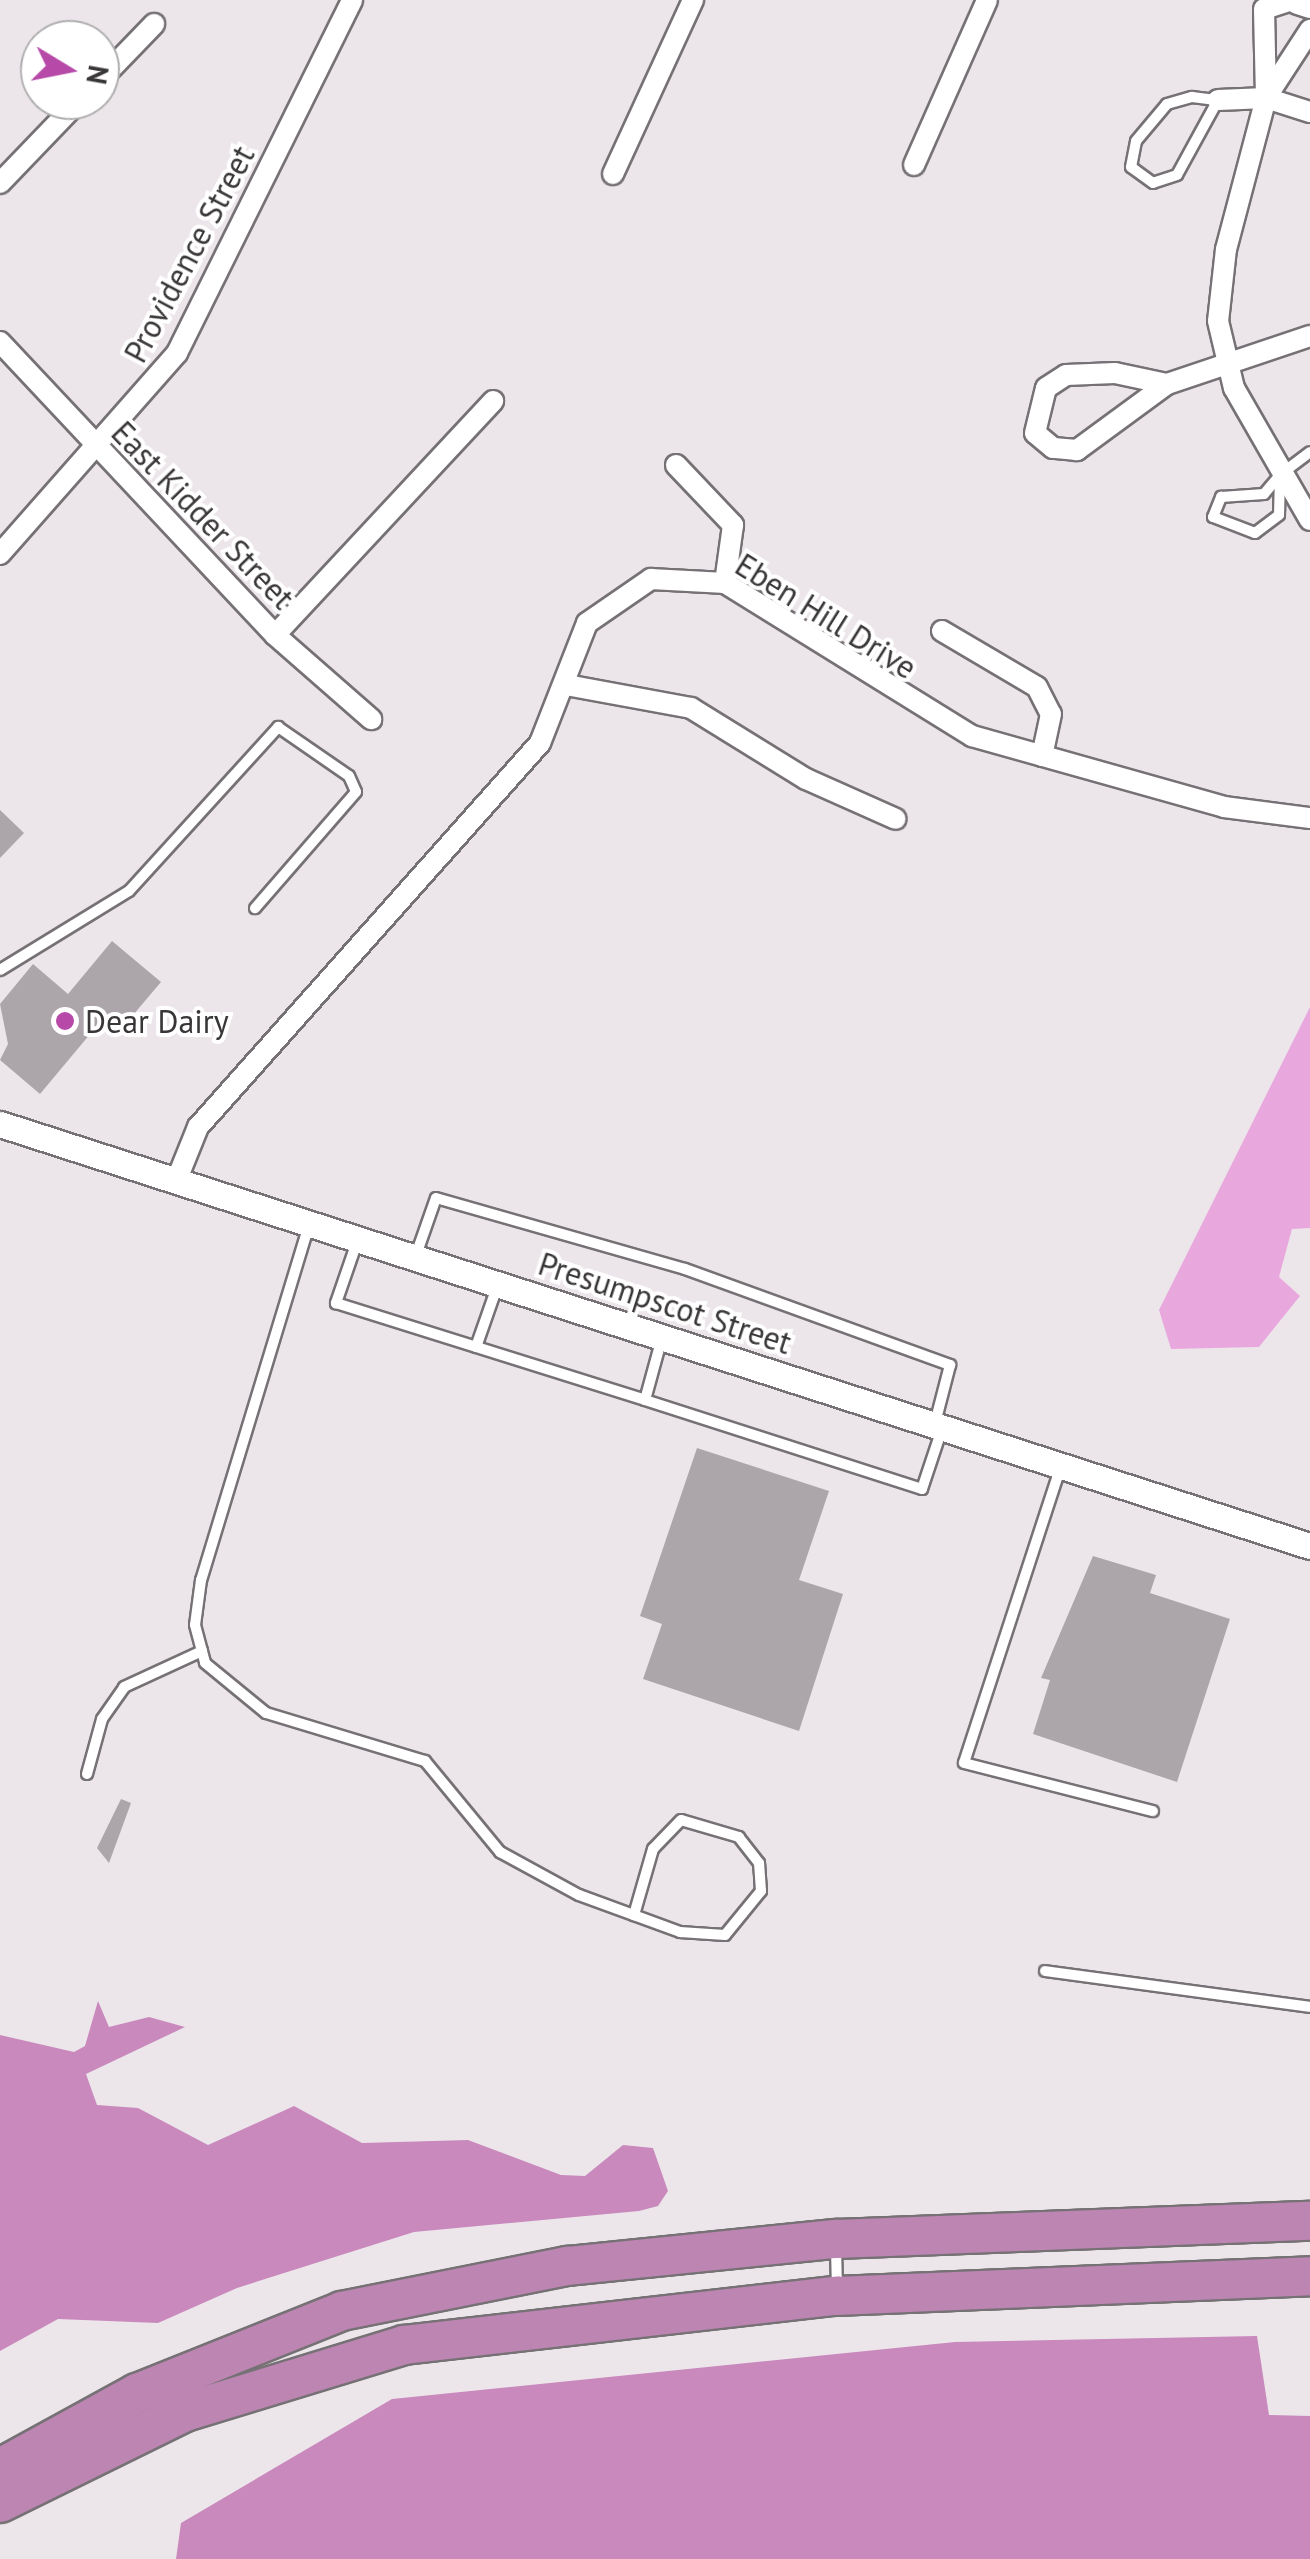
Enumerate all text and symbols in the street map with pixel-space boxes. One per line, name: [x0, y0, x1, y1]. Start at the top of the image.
north arrow: [20, 20, 120, 120]
text: N: [78, 63, 118, 87]
street label: Providence Street: [116, 139, 262, 369]
street label: East Kidder Street: [104, 413, 302, 617]
street label: Eben Hill Drive: [729, 545, 923, 687]
place label: Dear Dairy: [85, 1002, 229, 1040]
marker: Dear Dairy: [54, 1010, 76, 1032]
street label: Presumpscot Street: [534, 1244, 796, 1362]

